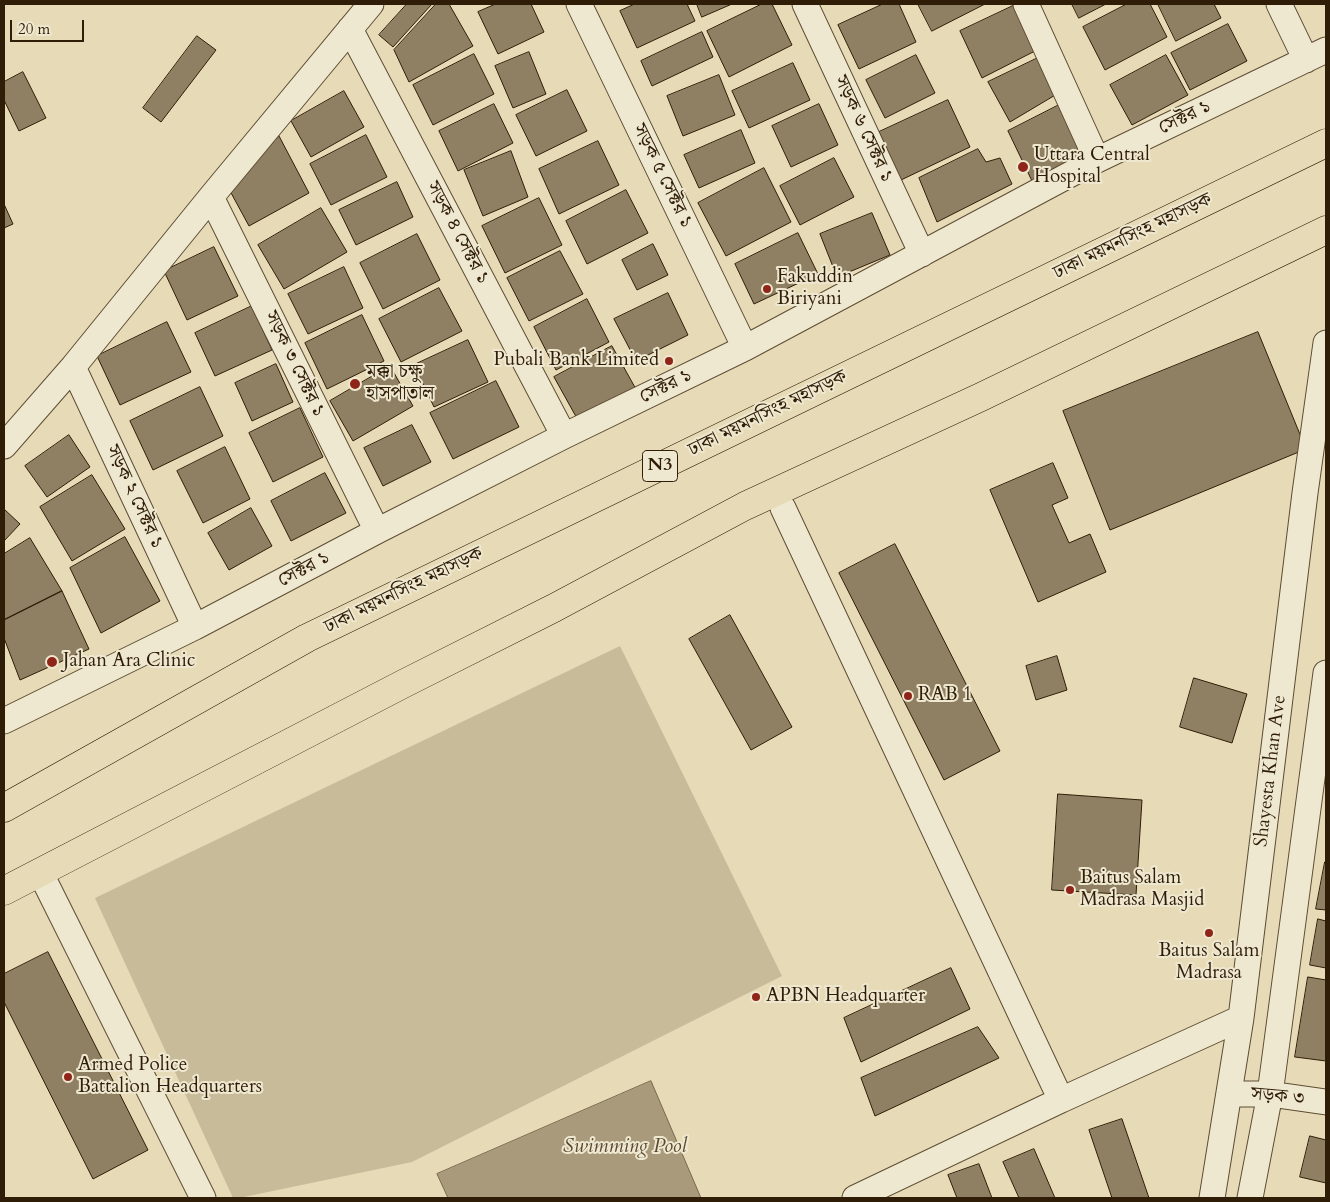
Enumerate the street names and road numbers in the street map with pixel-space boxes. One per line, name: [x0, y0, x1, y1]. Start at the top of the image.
street label: সড়ক ৬ সেক্টর ১: [828, 72, 898, 186]
street label: সেক্টর ১: [1155, 96, 1215, 140]
street label: সড়ক ৫ সেক্টর ১: [627, 120, 697, 232]
street label: সড়ক ৪ সেক্টর ১: [420, 178, 494, 288]
street label: ঢাকা ময়মনসিংহ মহাসড়ক: [1050, 189, 1216, 285]
street label: সড়ক ৩ সেক্টর ১: [259, 307, 329, 421]
street label: সেক্টর ১: [636, 365, 696, 409]
street label: ঢাকা ময়মনসিংহ মহাসড়ক: [685, 366, 851, 462]
street label: সড়ক ২ সেক্টর ১: [100, 442, 168, 552]
road number: N3: [642, 451, 678, 482]
street label: ঢাকা ময়মনসিংহ মহাসড়ক: [321, 543, 487, 639]
street label: সেক্টর ১: [274, 547, 334, 593]
street label: Shayesta Khan Ave: [1250, 694, 1292, 848]
street label: সড়ক ৩: [1250, 1083, 1306, 1111]

